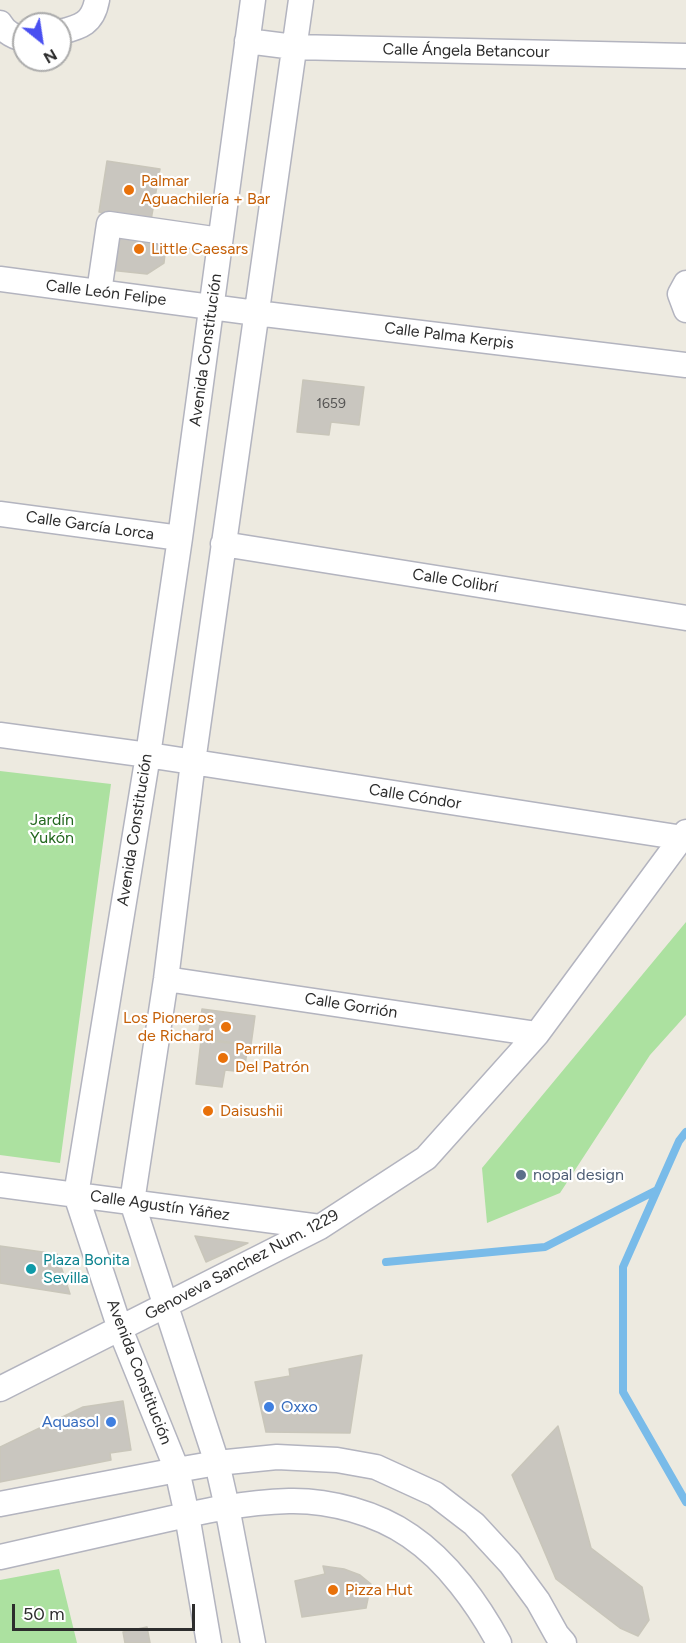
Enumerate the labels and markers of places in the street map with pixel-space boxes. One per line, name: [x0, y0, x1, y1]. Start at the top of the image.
place label: Palmar Aguachilería + Bar: [141, 171, 270, 209]
marker: Palmar Aguachilería + Bar: [122, 183, 136, 197]
place label: Little Caesars: [151, 239, 248, 259]
marker: Little Caesars: [132, 242, 146, 256]
place label: Los Pioneros de Richard: [123, 1008, 214, 1046]
marker: Los Pioneros de Richard: [219, 1020, 233, 1034]
place label: Parrilla Del Patrón: [235, 1039, 309, 1077]
marker: Parrilla Del Patrón: [216, 1051, 230, 1065]
place label: Daisushii: [220, 1101, 283, 1121]
marker: Daisushii: [201, 1104, 215, 1118]
place label: nopal design: [533, 1165, 624, 1185]
marker: nopal design: [514, 1168, 528, 1182]
place label: Plaza Bonita Sevilla: [43, 1250, 130, 1288]
marker: Plaza Bonita Sevilla: [24, 1262, 38, 1276]
place label: Oxxo: [281, 1397, 318, 1417]
marker: Oxxo: [262, 1400, 276, 1414]
place label: Aquasol: [42, 1412, 99, 1432]
marker: Aquasol: [104, 1415, 118, 1429]
place label: Pizza Hut: [345, 1580, 413, 1600]
marker: Pizza Hut: [326, 1583, 340, 1597]

